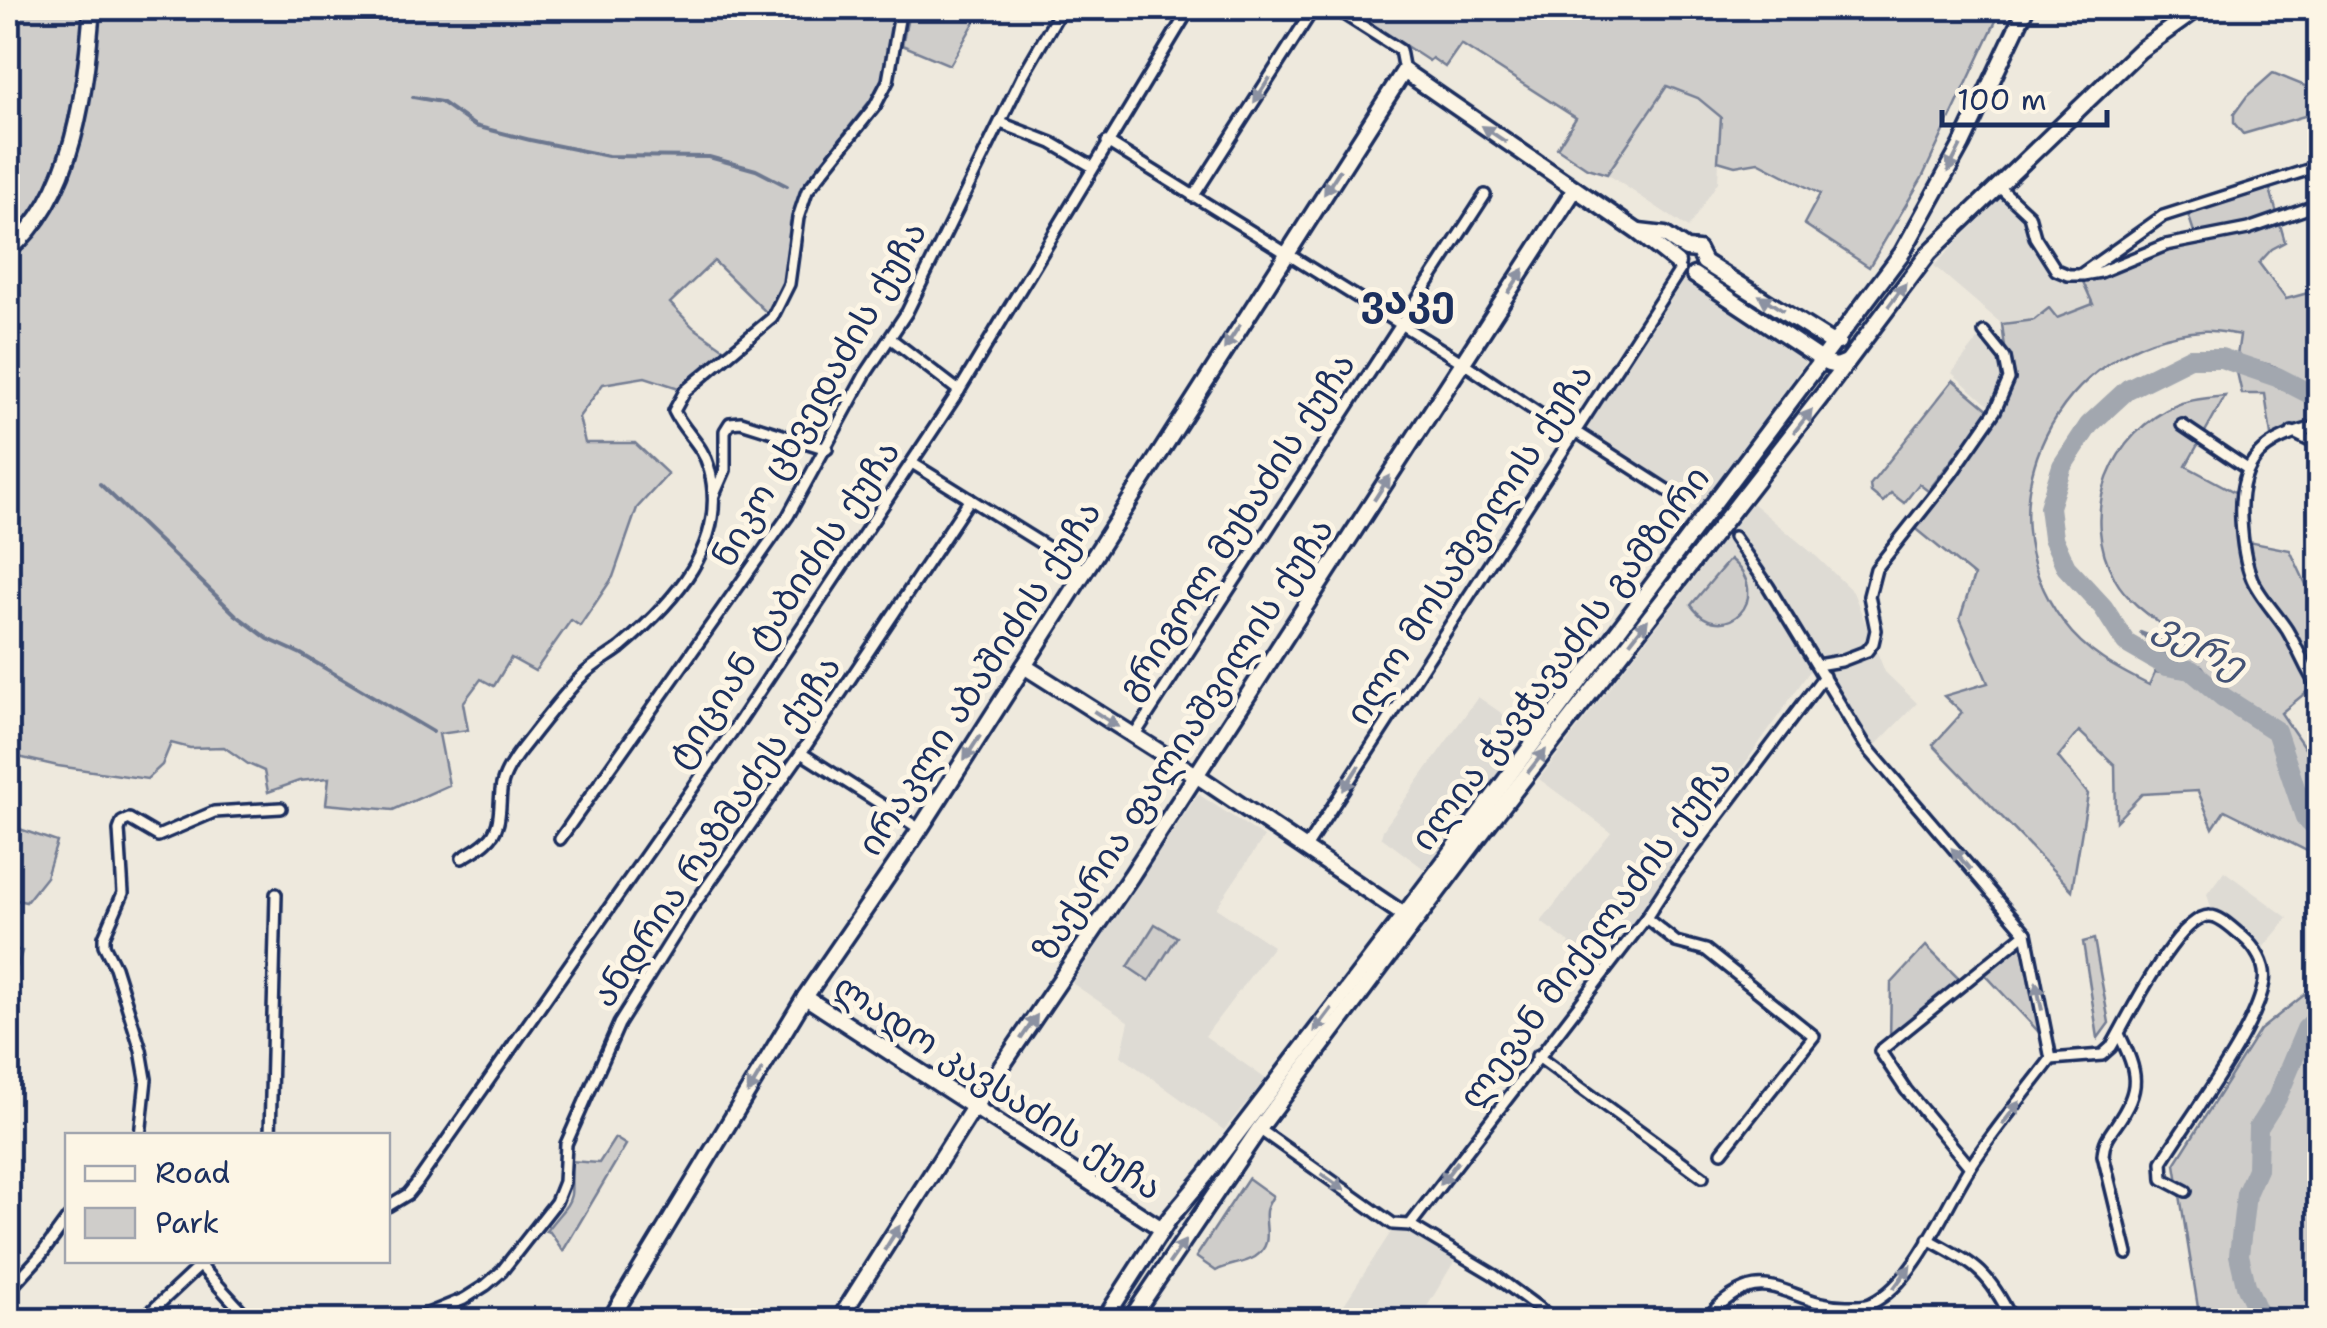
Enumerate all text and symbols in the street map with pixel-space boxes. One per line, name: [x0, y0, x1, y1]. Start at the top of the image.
scale bar: [1942, 65, 2107, 127]
one-way arrow: [1254, 76, 1271, 104]
text: 100 m: [1957, 79, 2047, 120]
one-way arrow: [1481, 125, 1508, 143]
one-way arrow: [1946, 145, 1963, 174]
one-way arrow: [1323, 169, 1341, 196]
street label: ნიკო ცხვედაძის ქუჩა: [700, 212, 937, 575]
one-way arrow: [1506, 268, 1524, 295]
district label: ვაკე: [1361, 273, 1455, 327]
one-way arrow: [1887, 282, 1907, 308]
one-way arrow: [1757, 295, 1784, 313]
one-way arrow: [1223, 323, 1241, 351]
street label: გრიგოლ მუხაძის ქუჩა: [1106, 343, 1366, 708]
street label: ილო მოსაშვილის ქუჩა: [1334, 354, 1603, 733]
one-way arrow: [1792, 408, 1812, 434]
street label: ტიციან ტაბიძის ქუჩა: [655, 431, 910, 777]
street label: ილია ჭავჭავაძის გამზირი: [1399, 456, 1720, 860]
one-way arrow: [1373, 474, 1391, 501]
street label: ირაკლი აბაშიძის ქუჩა: [846, 491, 1111, 864]
street label: ზაქარია ფალიაშვილის ქუჩა: [1022, 508, 1344, 969]
water label: ვერე: [2147, 599, 2257, 691]
one-way arrow: [1628, 618, 1649, 643]
street label: ანდრია რაზმაძეს ქუჩა: [580, 646, 851, 1016]
one-way arrow: [1093, 709, 1120, 727]
one-way arrow: [963, 734, 981, 762]
one-way arrow: [1526, 748, 1546, 774]
street label: ლევან მიქელაძის ქუჩა: [1448, 750, 1742, 1118]
one-way arrow: [1342, 764, 1360, 791]
one-way arrow: [1951, 847, 1973, 872]
street label: ლადო კავსაძის ქუჩა: [825, 963, 1172, 1211]
one-way arrow: [2030, 980, 2046, 1011]
one-way arrow: [1314, 1007, 1334, 1033]
one-way arrow: [1019, 1013, 1038, 1040]
one-way arrow: [747, 1067, 764, 1095]
one-way arrow: [2000, 1100, 2020, 1126]
legend: [65, 1133, 390, 1263]
text: Road: [155, 1152, 230, 1193]
one-way arrow: [1440, 1160, 1460, 1186]
one-way arrow: [1319, 1172, 1346, 1191]
text: Park: [155, 1202, 219, 1243]
one-way arrow: [882, 1224, 900, 1252]
one-way arrow: [1167, 1239, 1186, 1266]
one-way arrow: [1892, 1264, 1911, 1290]

